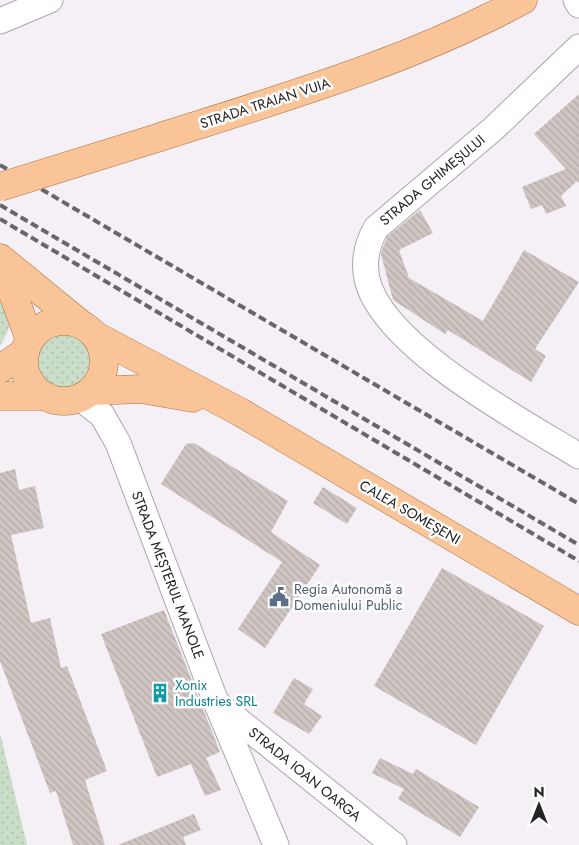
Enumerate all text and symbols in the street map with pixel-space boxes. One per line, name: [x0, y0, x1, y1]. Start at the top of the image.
street label: STRADA TRAIAN VUIA: [197, 72, 333, 133]
street label: STRADA GHIMEȘULUI: [375, 130, 490, 231]
street label: CALEA SOMEȘENI: [355, 475, 464, 550]
street label: STRADA MEȘTERUL MANOLE: [126, 488, 209, 662]
place label: Regia Autonomă a Domeniului Public: [294, 579, 403, 615]
public building icon: Regia Autonomă a Domeniului Public: [268, 586, 290, 608]
place label: Xonix Industries SRL: [175, 675, 258, 711]
building icon: Xonix Industries SRL: [149, 682, 171, 704]
street label: STRADA IOAN OARGA: [244, 722, 366, 826]
north arrow: [514, 780, 564, 830]
text: N: [533, 782, 545, 802]

